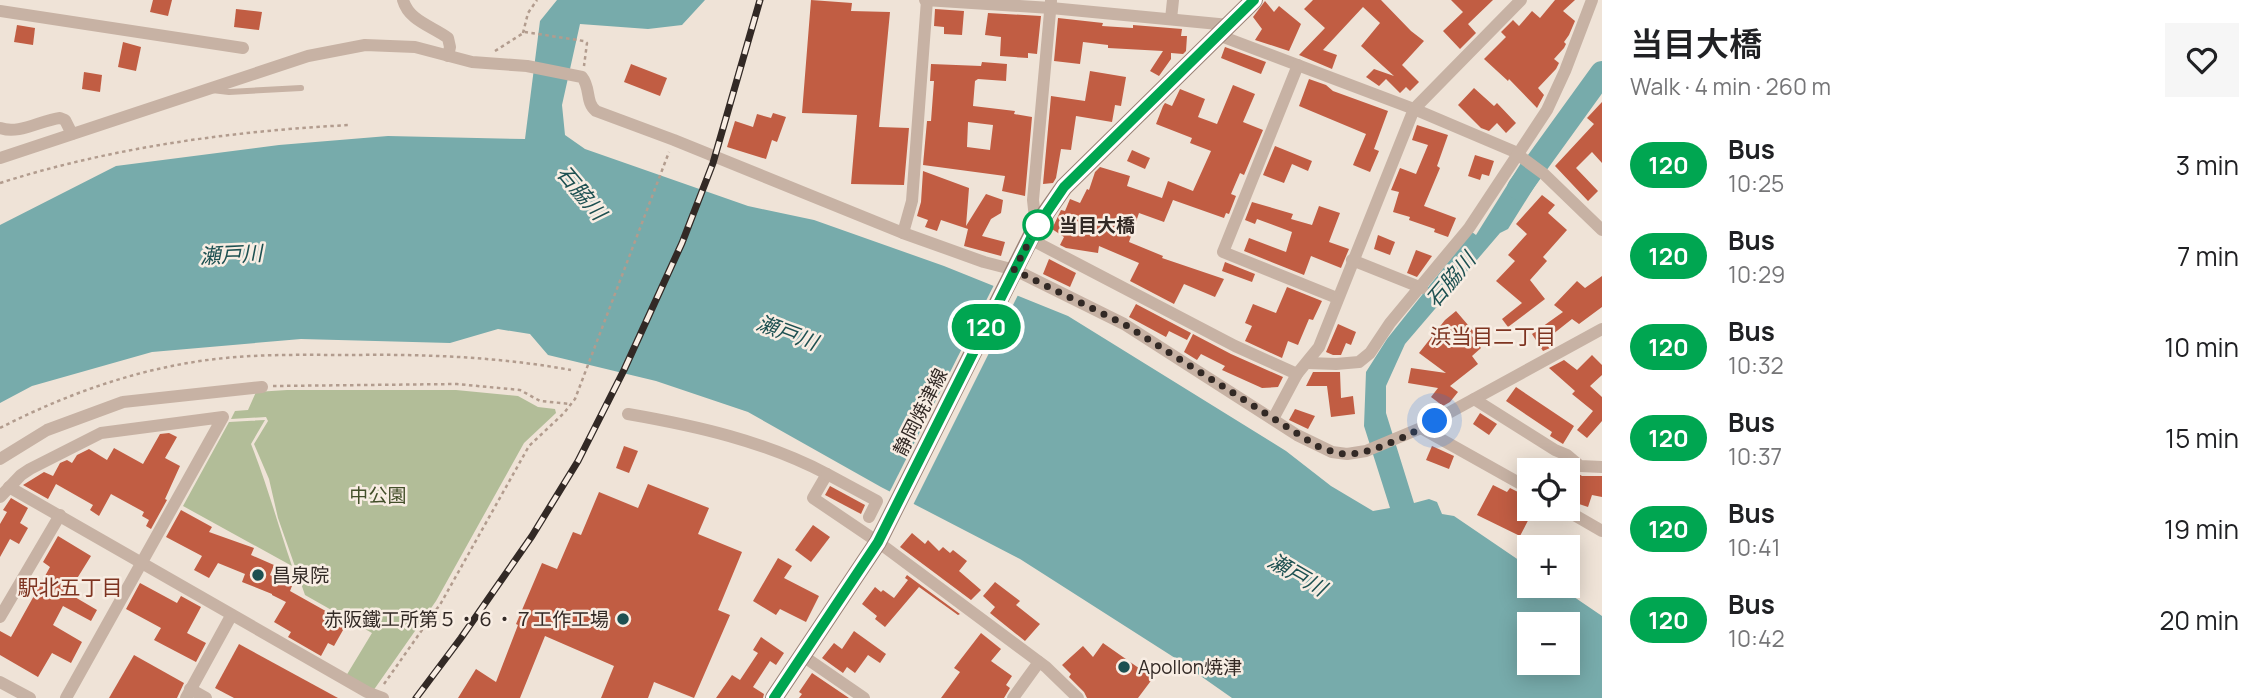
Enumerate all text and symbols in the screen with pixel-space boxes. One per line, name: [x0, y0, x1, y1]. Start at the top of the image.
text: 当目大橋: [1630, 21, 1762, 66]
button: heart: [2165, 23, 2239, 97]
text: Walk · 4 min · 260 m: [1630, 70, 1831, 102]
text: Bus: [1728, 131, 1775, 167]
text: 3 min: [2176, 147, 2239, 183]
text: 120: [1648, 148, 1689, 181]
water label: 石脇川: [551, 159, 614, 227]
text: 10:25: [1728, 167, 1784, 199]
marker: 当目大橋: [1023, 210, 1053, 240]
place label: 当目大橋: [1059, 212, 1135, 238]
text: Bus: [1728, 222, 1775, 258]
water label: 瀬戸川: [199, 238, 265, 270]
text: 7 min: [2177, 238, 2239, 274]
text: 120: [1648, 239, 1689, 272]
water label: 石脇川: [1419, 245, 1482, 312]
text: 10:29: [1728, 258, 1785, 290]
line badge: 120: [946, 304, 1026, 350]
water label: 瀬戸川: [753, 308, 824, 357]
text: 120: [966, 310, 1006, 343]
text: Bus: [1728, 313, 1775, 349]
district label: 浜当目二丁目: [1430, 322, 1556, 350]
text: 10 min: [2164, 329, 2239, 365]
text: 120: [1648, 330, 1689, 363]
text: 10:32: [1728, 349, 1784, 381]
street label: 静岡焼津線: [887, 364, 953, 460]
your location: [1417, 403, 1452, 438]
text: Bus: [1728, 404, 1775, 440]
text: 15 min: [2165, 420, 2239, 456]
text: 120: [1648, 421, 1689, 454]
text: 10:37: [1728, 440, 1782, 472]
map controls: [1517, 458, 1580, 675]
button: locate: [1517, 458, 1580, 521]
park label: 中公園: [349, 482, 407, 508]
text: Bus: [1728, 495, 1775, 531]
text: 19 min: [2164, 511, 2239, 547]
text: 120: [1648, 512, 1689, 545]
text: 10:41: [1728, 531, 1780, 563]
button: +: [1517, 535, 1580, 598]
water label: 瀬戸川: [1263, 546, 1334, 603]
place label: 昌泉院: [272, 562, 329, 588]
marker: 昌泉院: [250, 567, 266, 583]
district label: 駅北五丁目: [18, 573, 123, 601]
text: Bus: [1728, 586, 1775, 622]
text: 20 min: [2160, 602, 2239, 638]
text: 120: [1648, 603, 1689, 636]
place label: 赤阪鐵工所第５・６・７工作工場: [324, 606, 609, 632]
marker: 赤阪鐵工所第５・６・７工作工場: [615, 611, 631, 627]
button: −: [1517, 612, 1580, 675]
text: 10:42: [1728, 622, 1785, 654]
place label: Apollon焼津: [1138, 654, 1242, 680]
marker: Apollon焼津: [1116, 659, 1132, 675]

